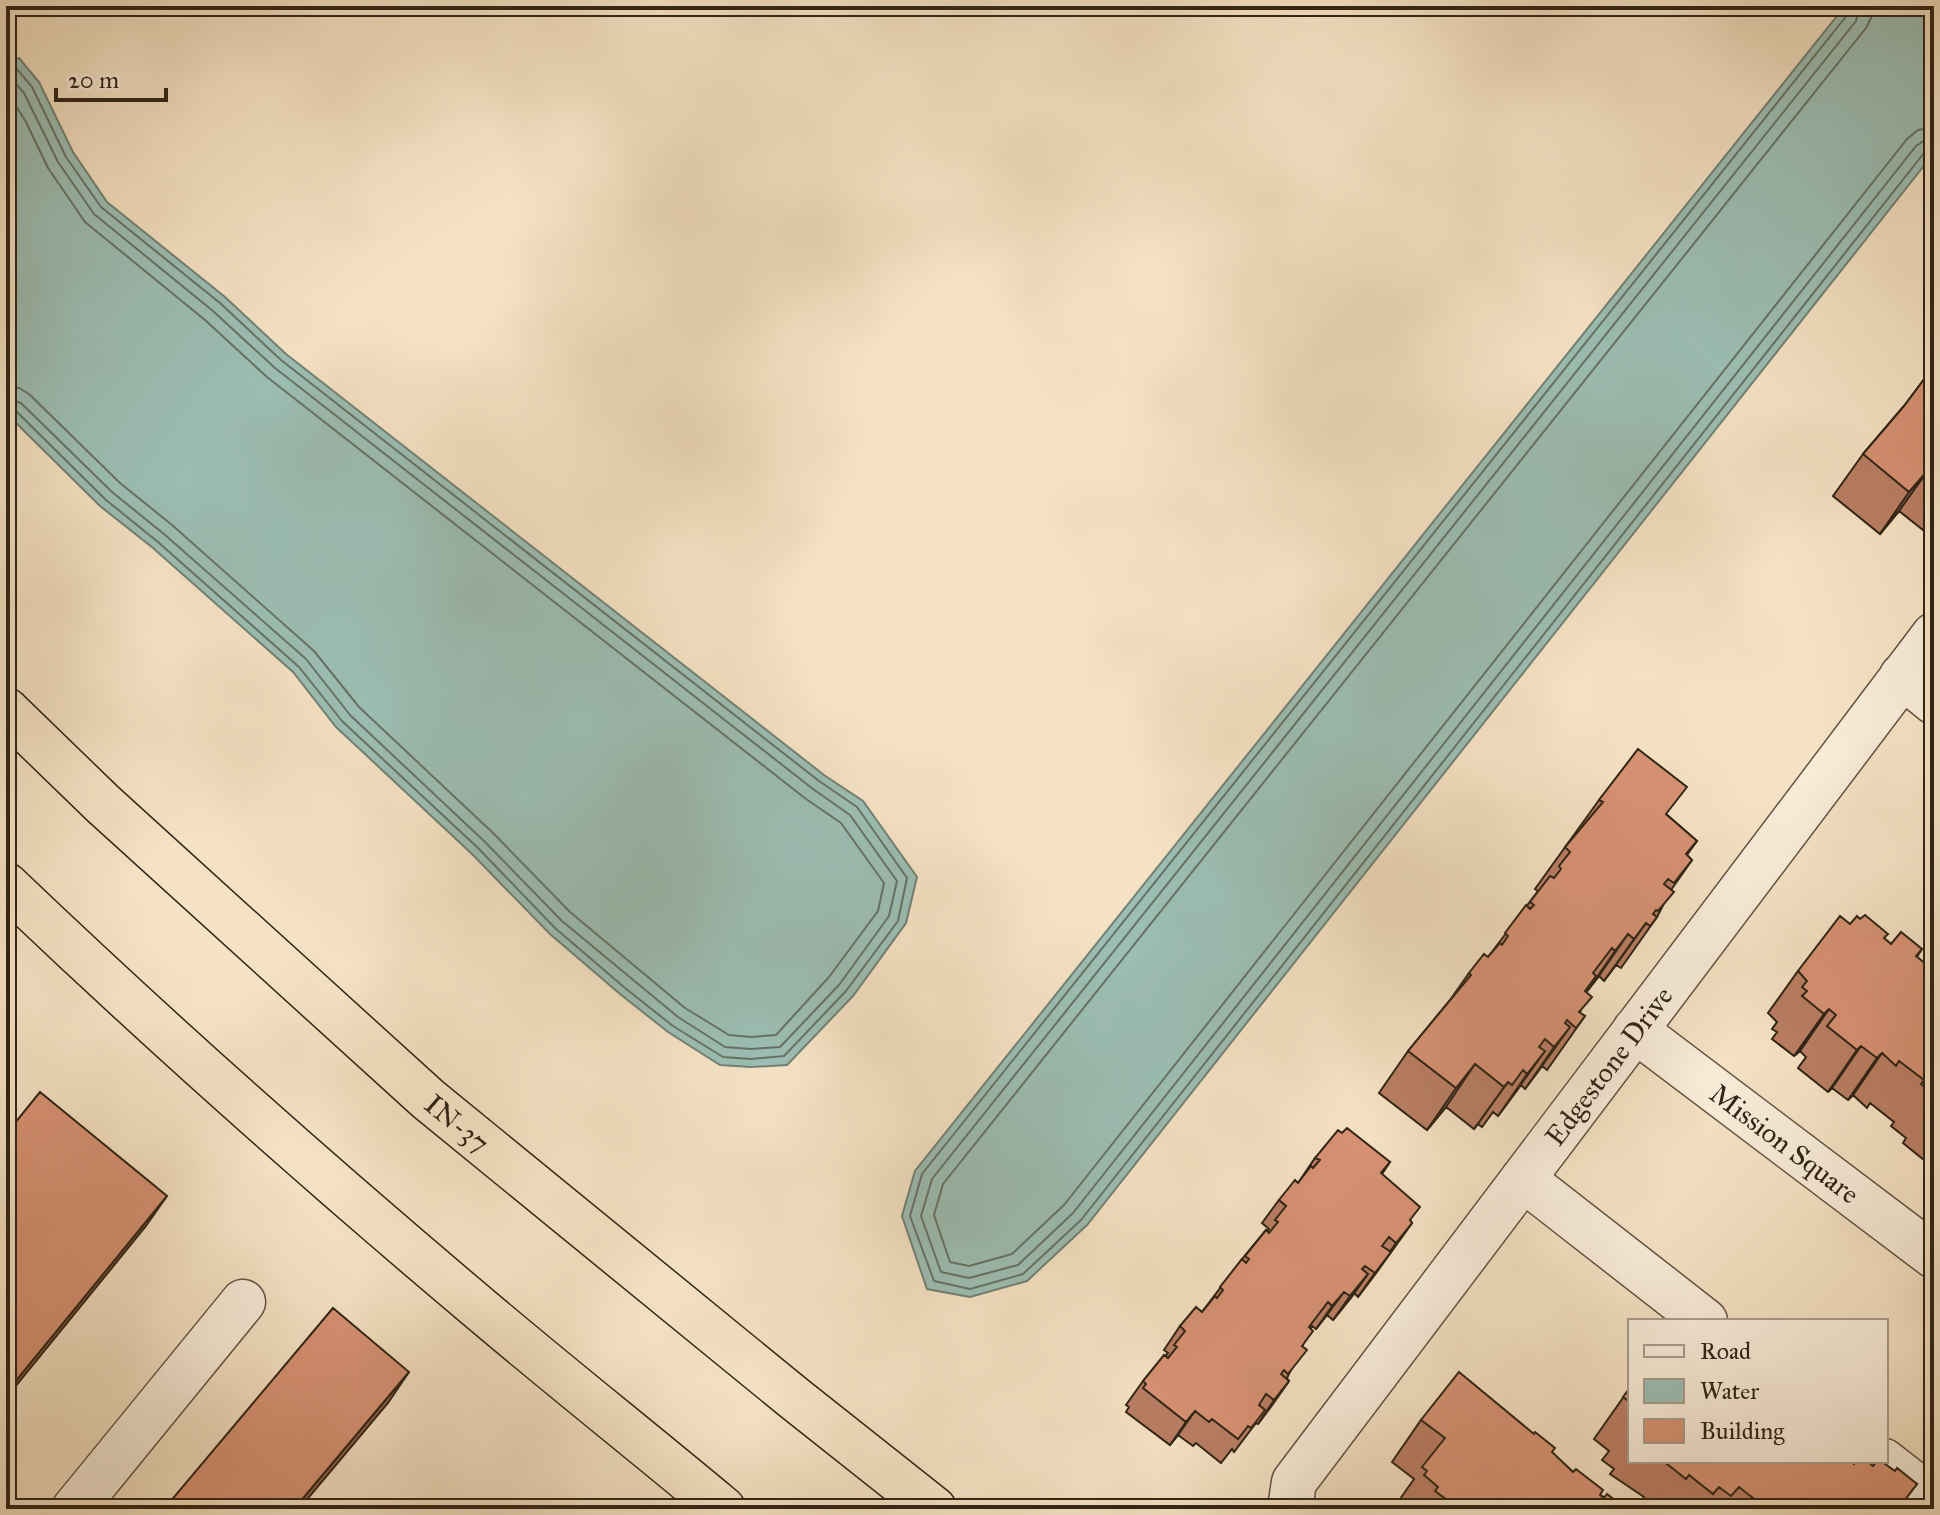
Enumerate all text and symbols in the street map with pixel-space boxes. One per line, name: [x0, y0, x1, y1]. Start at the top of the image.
scale bar: [56, 52, 166, 102]
text: 20 m: [68, 65, 119, 95]
street label: Edgestone Drive: [1537, 979, 1680, 1153]
street label: Mission Square: [1703, 1076, 1866, 1211]
street label: IN-37: [418, 1087, 497, 1160]
legend: [1628, 1319, 1888, 1463]
text: Road: [1700, 1336, 1751, 1366]
text: Water: [1700, 1376, 1759, 1406]
text: Building: [1700, 1416, 1785, 1446]

